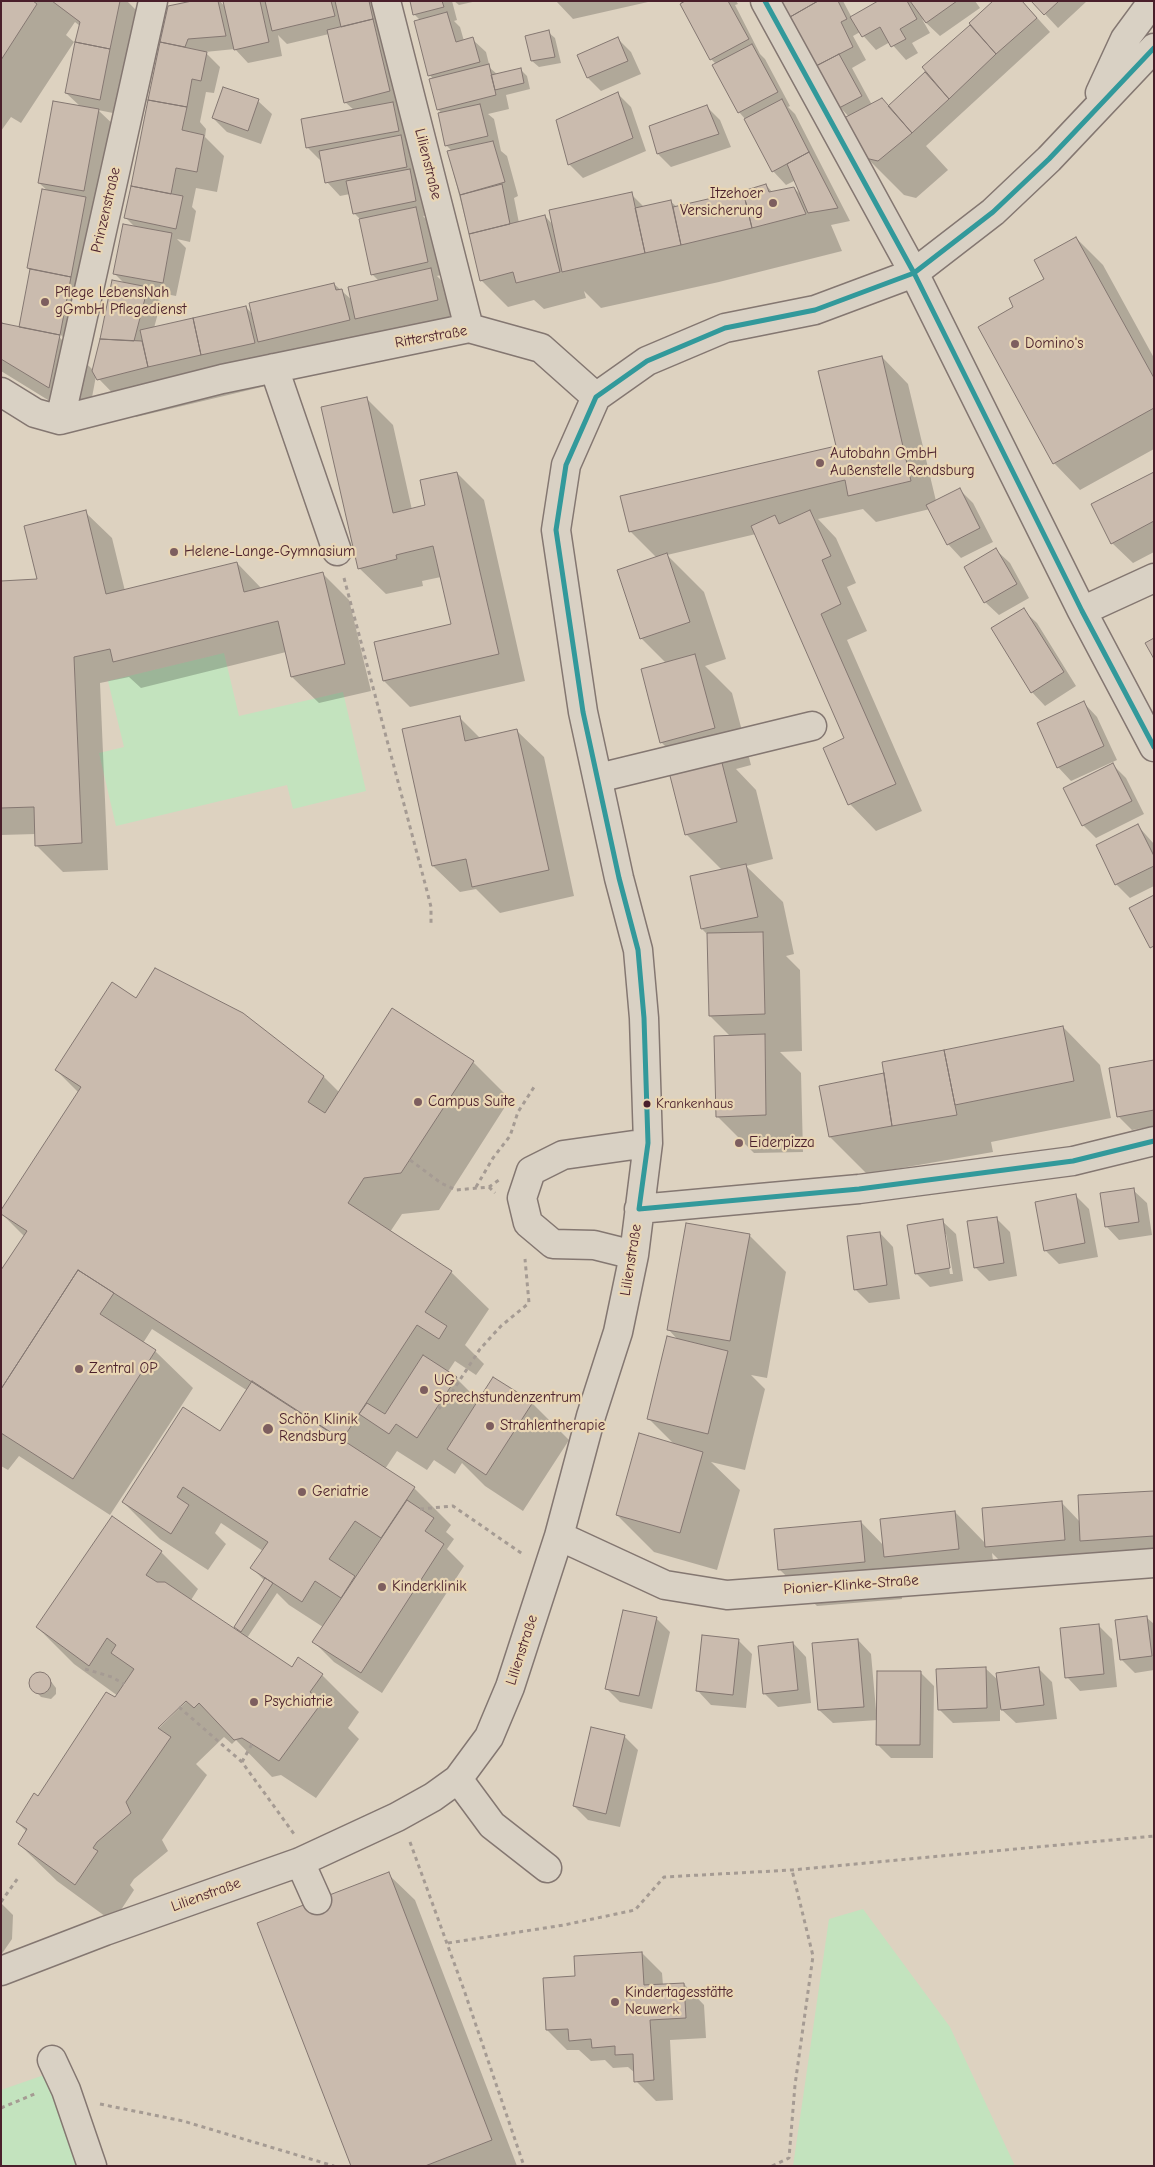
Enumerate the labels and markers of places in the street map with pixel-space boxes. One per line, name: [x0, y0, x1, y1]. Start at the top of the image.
place label: Itzehoer Versicherung: [680, 185, 763, 220]
marker: Itzehoer Versicherung: [767, 197, 779, 209]
place label: Pflege LebensNah gGmbH Pflegedienst: [55, 284, 187, 319]
marker: Pflege LebensNah gGmbH Pflegedienst: [39, 296, 51, 308]
place label: Domino's: [1025, 335, 1084, 353]
marker: Domino's: [1009, 338, 1021, 350]
place label: Autobahn GmbH Außenstelle Rendsburg: [830, 445, 975, 480]
marker: Autobahn GmbH Außenstelle Rendsburg: [814, 457, 826, 469]
place label: Helene-Lange-Gymnasium: [184, 543, 355, 561]
marker: Helene-Lange-Gymnasium: [168, 546, 180, 558]
place label: Campus Suite: [428, 1093, 515, 1111]
marker: Campus Suite: [412, 1096, 424, 1108]
place label: Krankenhaus: [656, 1096, 733, 1112]
marker: Krankenhaus: [642, 1099, 652, 1109]
place label: Eiderpizza: [749, 1134, 815, 1152]
marker: Eiderpizza: [733, 1137, 745, 1149]
place label: Zentral OP: [89, 1360, 158, 1378]
marker: Zentral OP: [73, 1363, 85, 1375]
place label: UG Sprechstundenzentrum: [434, 1372, 581, 1407]
marker: UG Sprechstundenzentrum: [418, 1384, 430, 1396]
place label: Schön Klinik Rendsburg: [279, 1411, 358, 1446]
place label: Strahlentherapie: [500, 1417, 605, 1435]
marker: Strahlentherapie: [484, 1420, 496, 1432]
marker: Schön Klinik Rendsburg: [261, 1422, 275, 1436]
place label: Geriatrie: [312, 1483, 369, 1501]
marker: Geriatrie: [296, 1486, 308, 1498]
place label: Kinderklinik: [392, 1578, 466, 1596]
marker: Kinderklinik: [376, 1581, 388, 1593]
place label: Psychiatrie: [264, 1693, 333, 1711]
marker: Psychiatrie: [248, 1696, 260, 1708]
place label: Kindertagesstätte Neuwerk: [625, 1984, 733, 2019]
marker: Kindertagesstätte Neuwerk: [609, 1996, 621, 2008]

